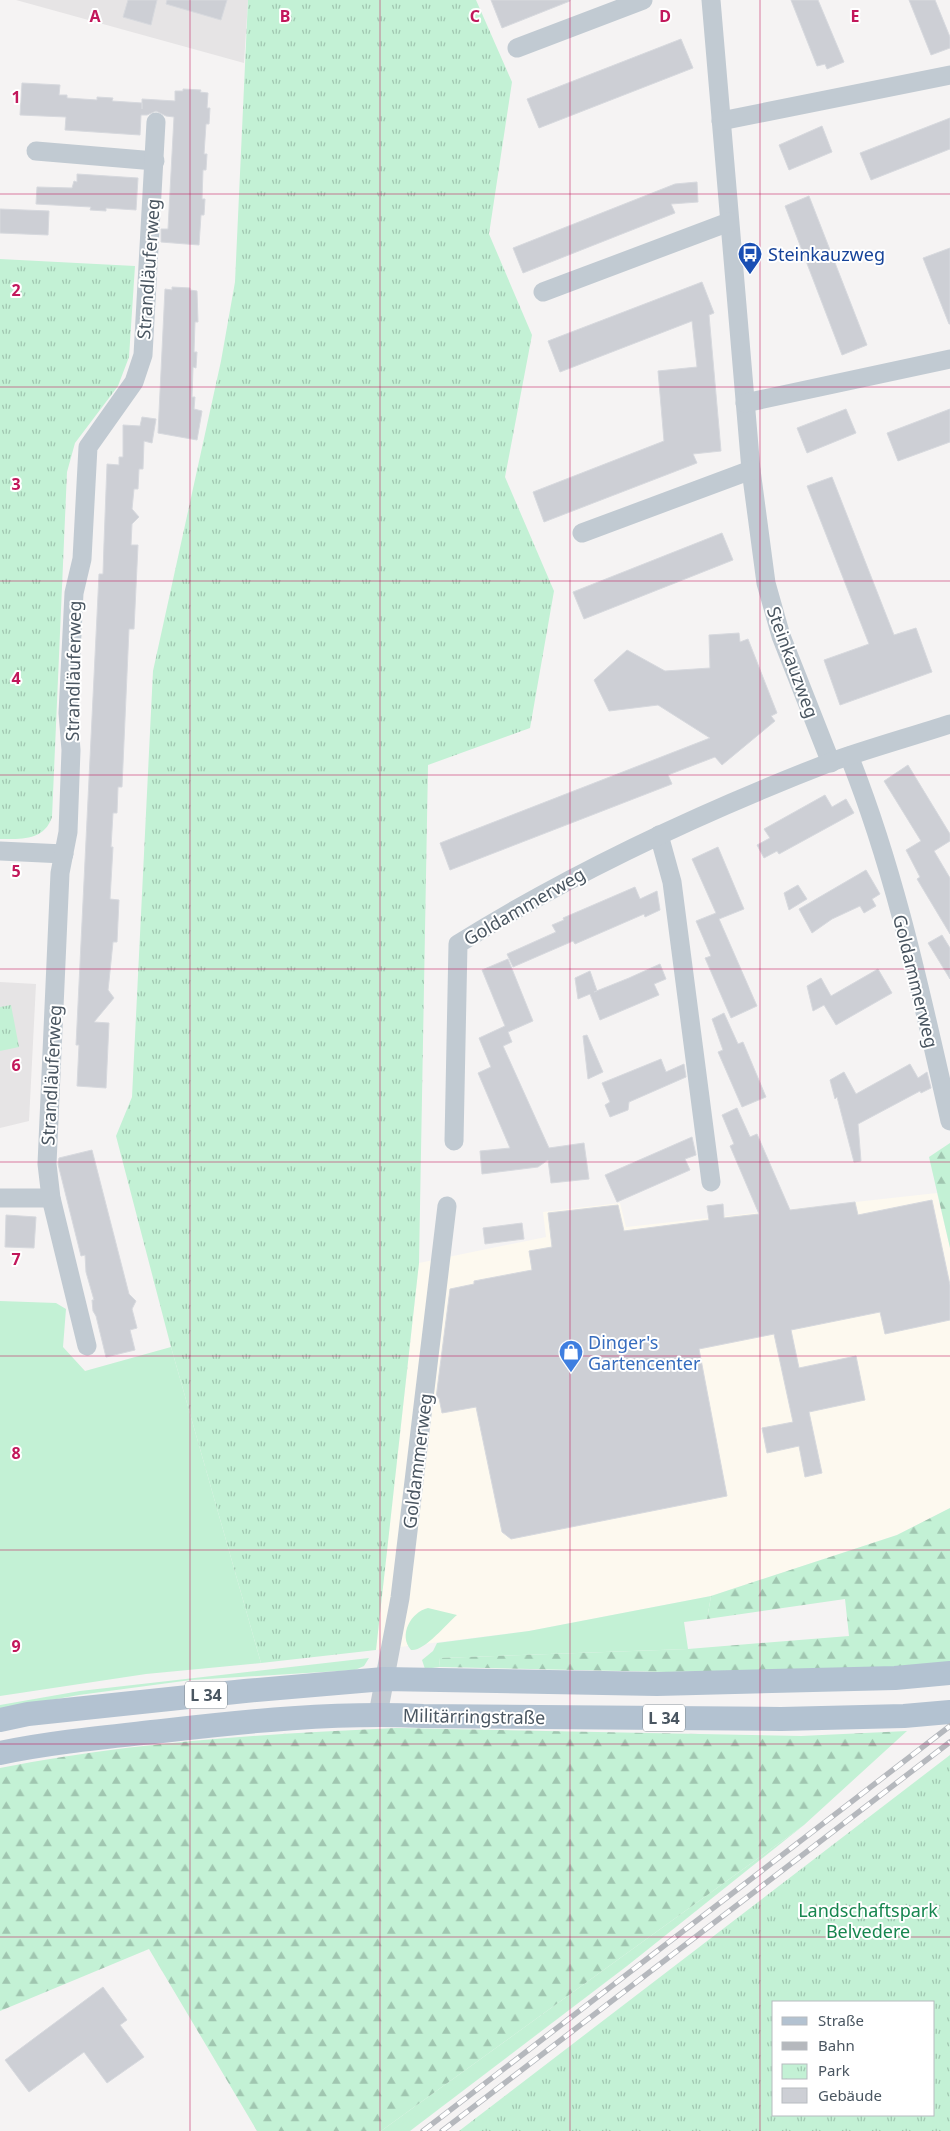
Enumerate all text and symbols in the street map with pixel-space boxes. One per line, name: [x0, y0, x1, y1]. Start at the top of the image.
text: A: [89, 5, 101, 27]
text: B: [280, 5, 290, 27]
text: C: [470, 5, 480, 27]
text: D: [659, 5, 671, 27]
text: E: [851, 5, 860, 27]
text: 1: [11, 86, 21, 108]
street label: Strandläuferweg: [131, 198, 165, 340]
bus stop icon: Steinkauzweg: [737, 241, 763, 275]
place label: Steinkauzweg: [768, 242, 885, 266]
text: 2: [11, 279, 21, 301]
text: 3: [11, 473, 21, 495]
street label: Strandläuferweg: [60, 600, 86, 742]
street label: Steinkauzweg: [762, 603, 824, 721]
text: 4: [11, 667, 21, 689]
text: 5: [11, 860, 21, 882]
street label: Goldammerweg: [459, 862, 589, 950]
street label: Goldammerweg: [888, 912, 944, 1050]
street label: Strandläuferweg: [35, 1004, 67, 1146]
text: 6: [11, 1054, 21, 1076]
text: 7: [11, 1248, 21, 1270]
place label: Dinger's Gartencenter: [588, 1330, 701, 1375]
shop icon: Dinger's Gartencenter: [558, 1339, 584, 1373]
street label: Goldammerweg: [397, 1392, 437, 1530]
text: 8: [11, 1442, 21, 1464]
text: 9: [11, 1635, 21, 1657]
road number: L 34: [185, 1682, 227, 1708]
street label: Militärringstraße: [403, 1703, 545, 1729]
road number: L 34: [643, 1705, 685, 1732]
park label: Landschaftspark Belvedere: [798, 1898, 938, 1943]
legend: [772, 2001, 935, 2116]
text: Straße: [818, 2010, 864, 2030]
text: Bahn: [818, 2035, 855, 2055]
text: Park: [818, 2060, 850, 2080]
text: Gebäude: [818, 2085, 882, 2105]

